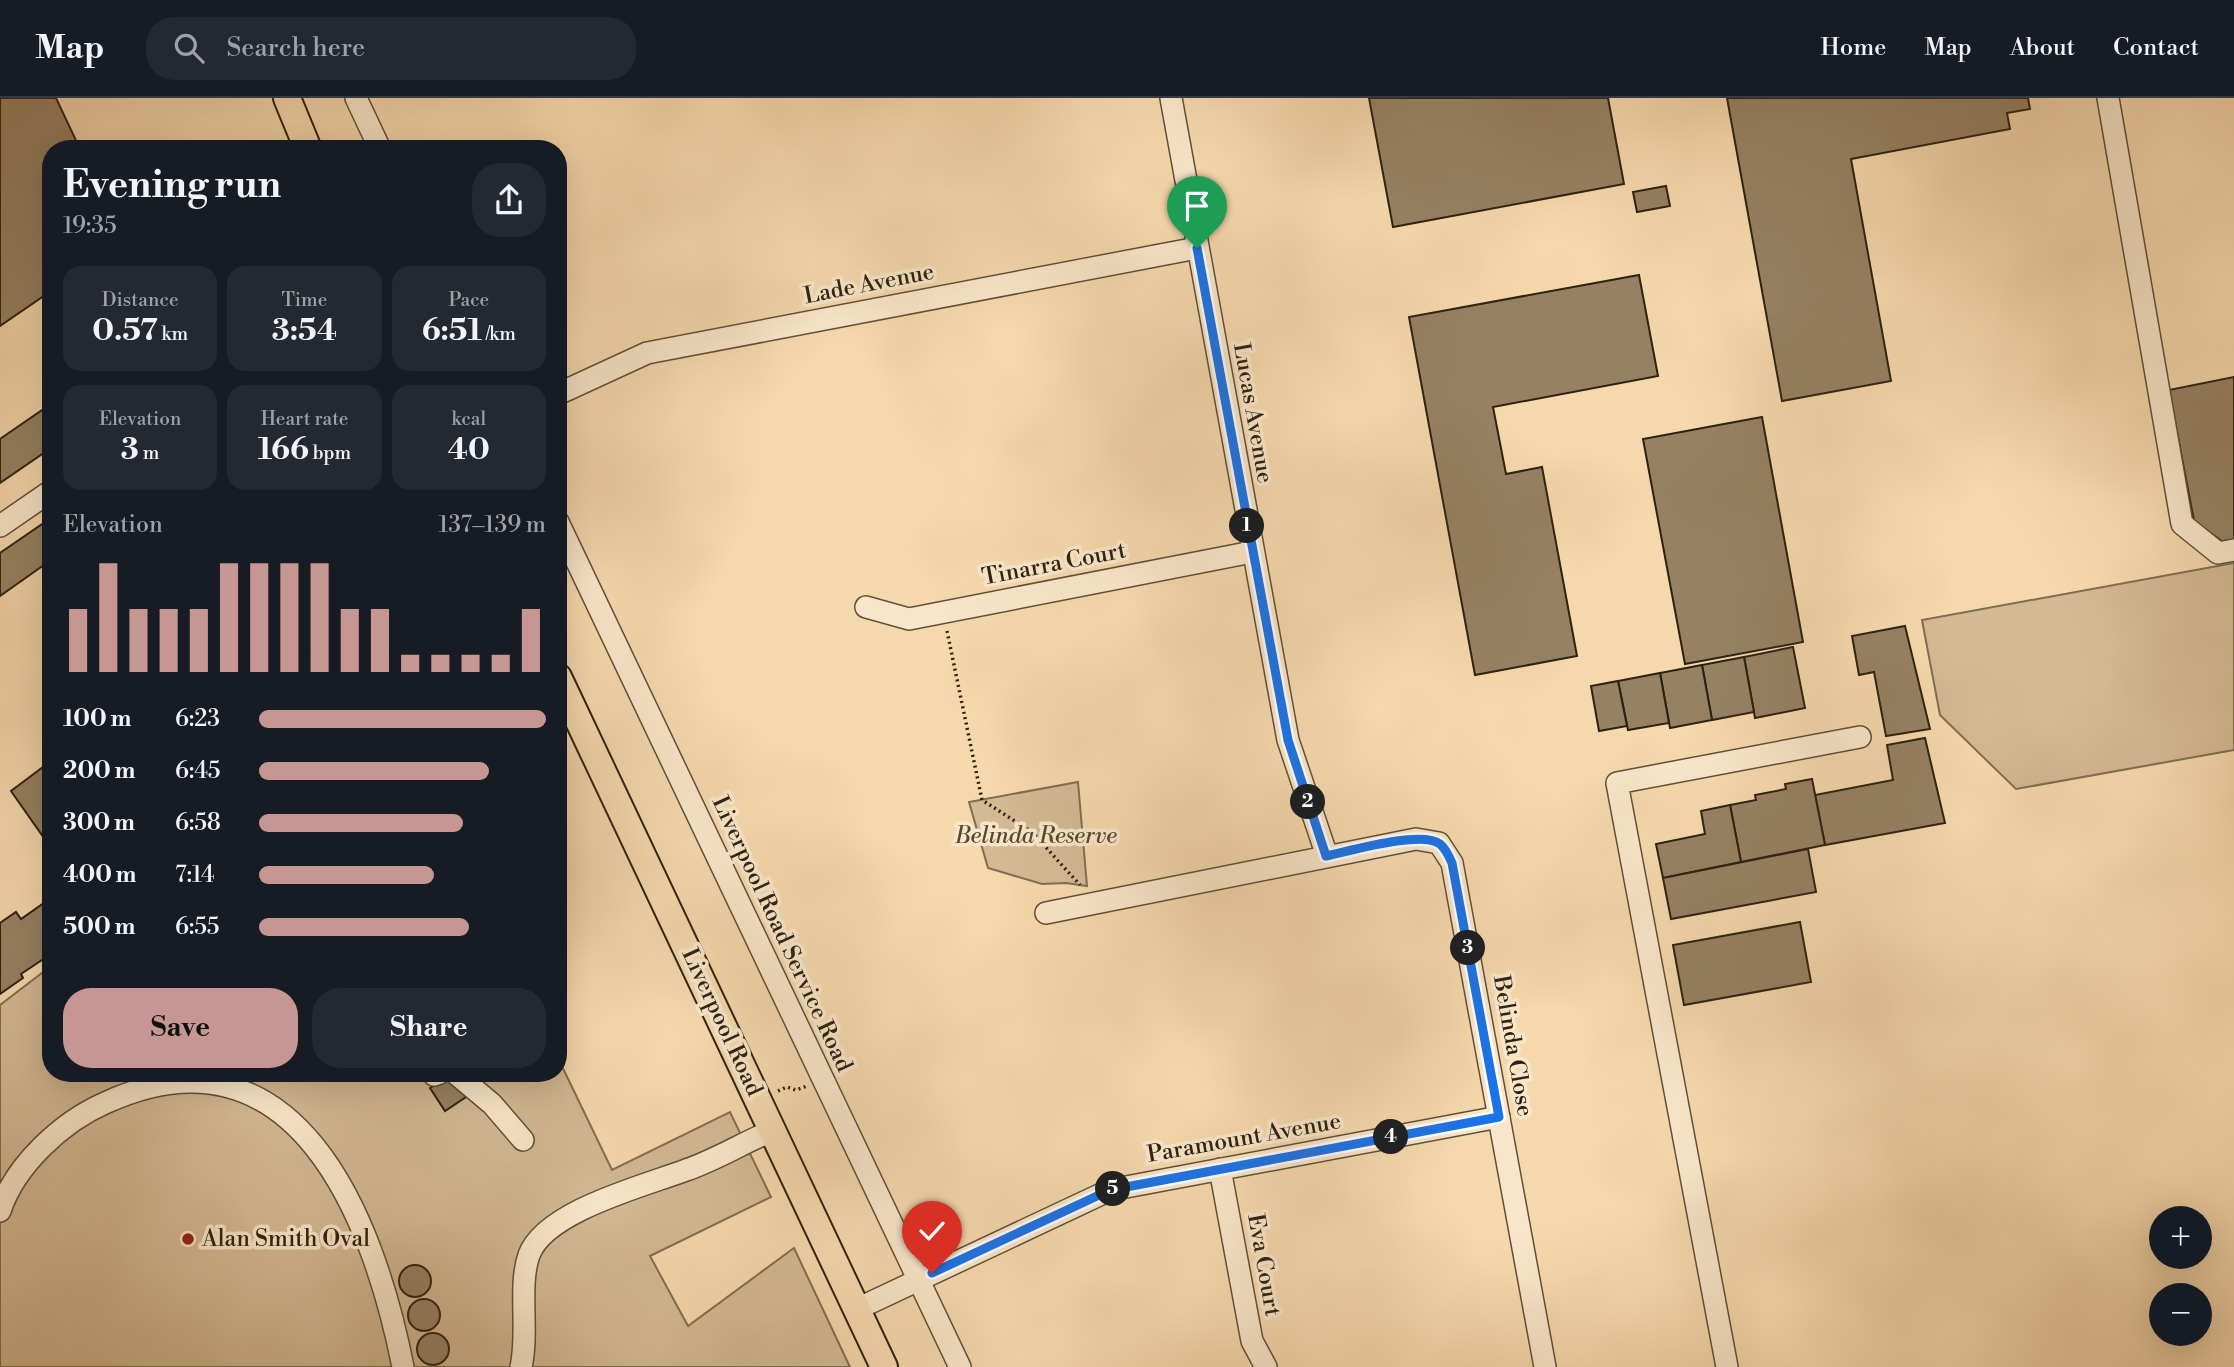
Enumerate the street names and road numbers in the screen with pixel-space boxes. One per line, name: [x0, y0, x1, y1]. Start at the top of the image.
street label: Lade Avenue: [801, 258, 937, 310]
street label: Lucas Avenue: [1227, 341, 1279, 485]
street label: Tinarra Court: [980, 536, 1128, 592]
street label: Liverpool Road Service Road: [706, 792, 858, 1076]
street label: Liverpool Road: [676, 944, 768, 1100]
street label: Belinda Close: [1487, 972, 1539, 1119]
street label: Paramount Avenue: [1145, 1107, 1343, 1169]
street label: Eva Court: [1241, 1212, 1287, 1318]

